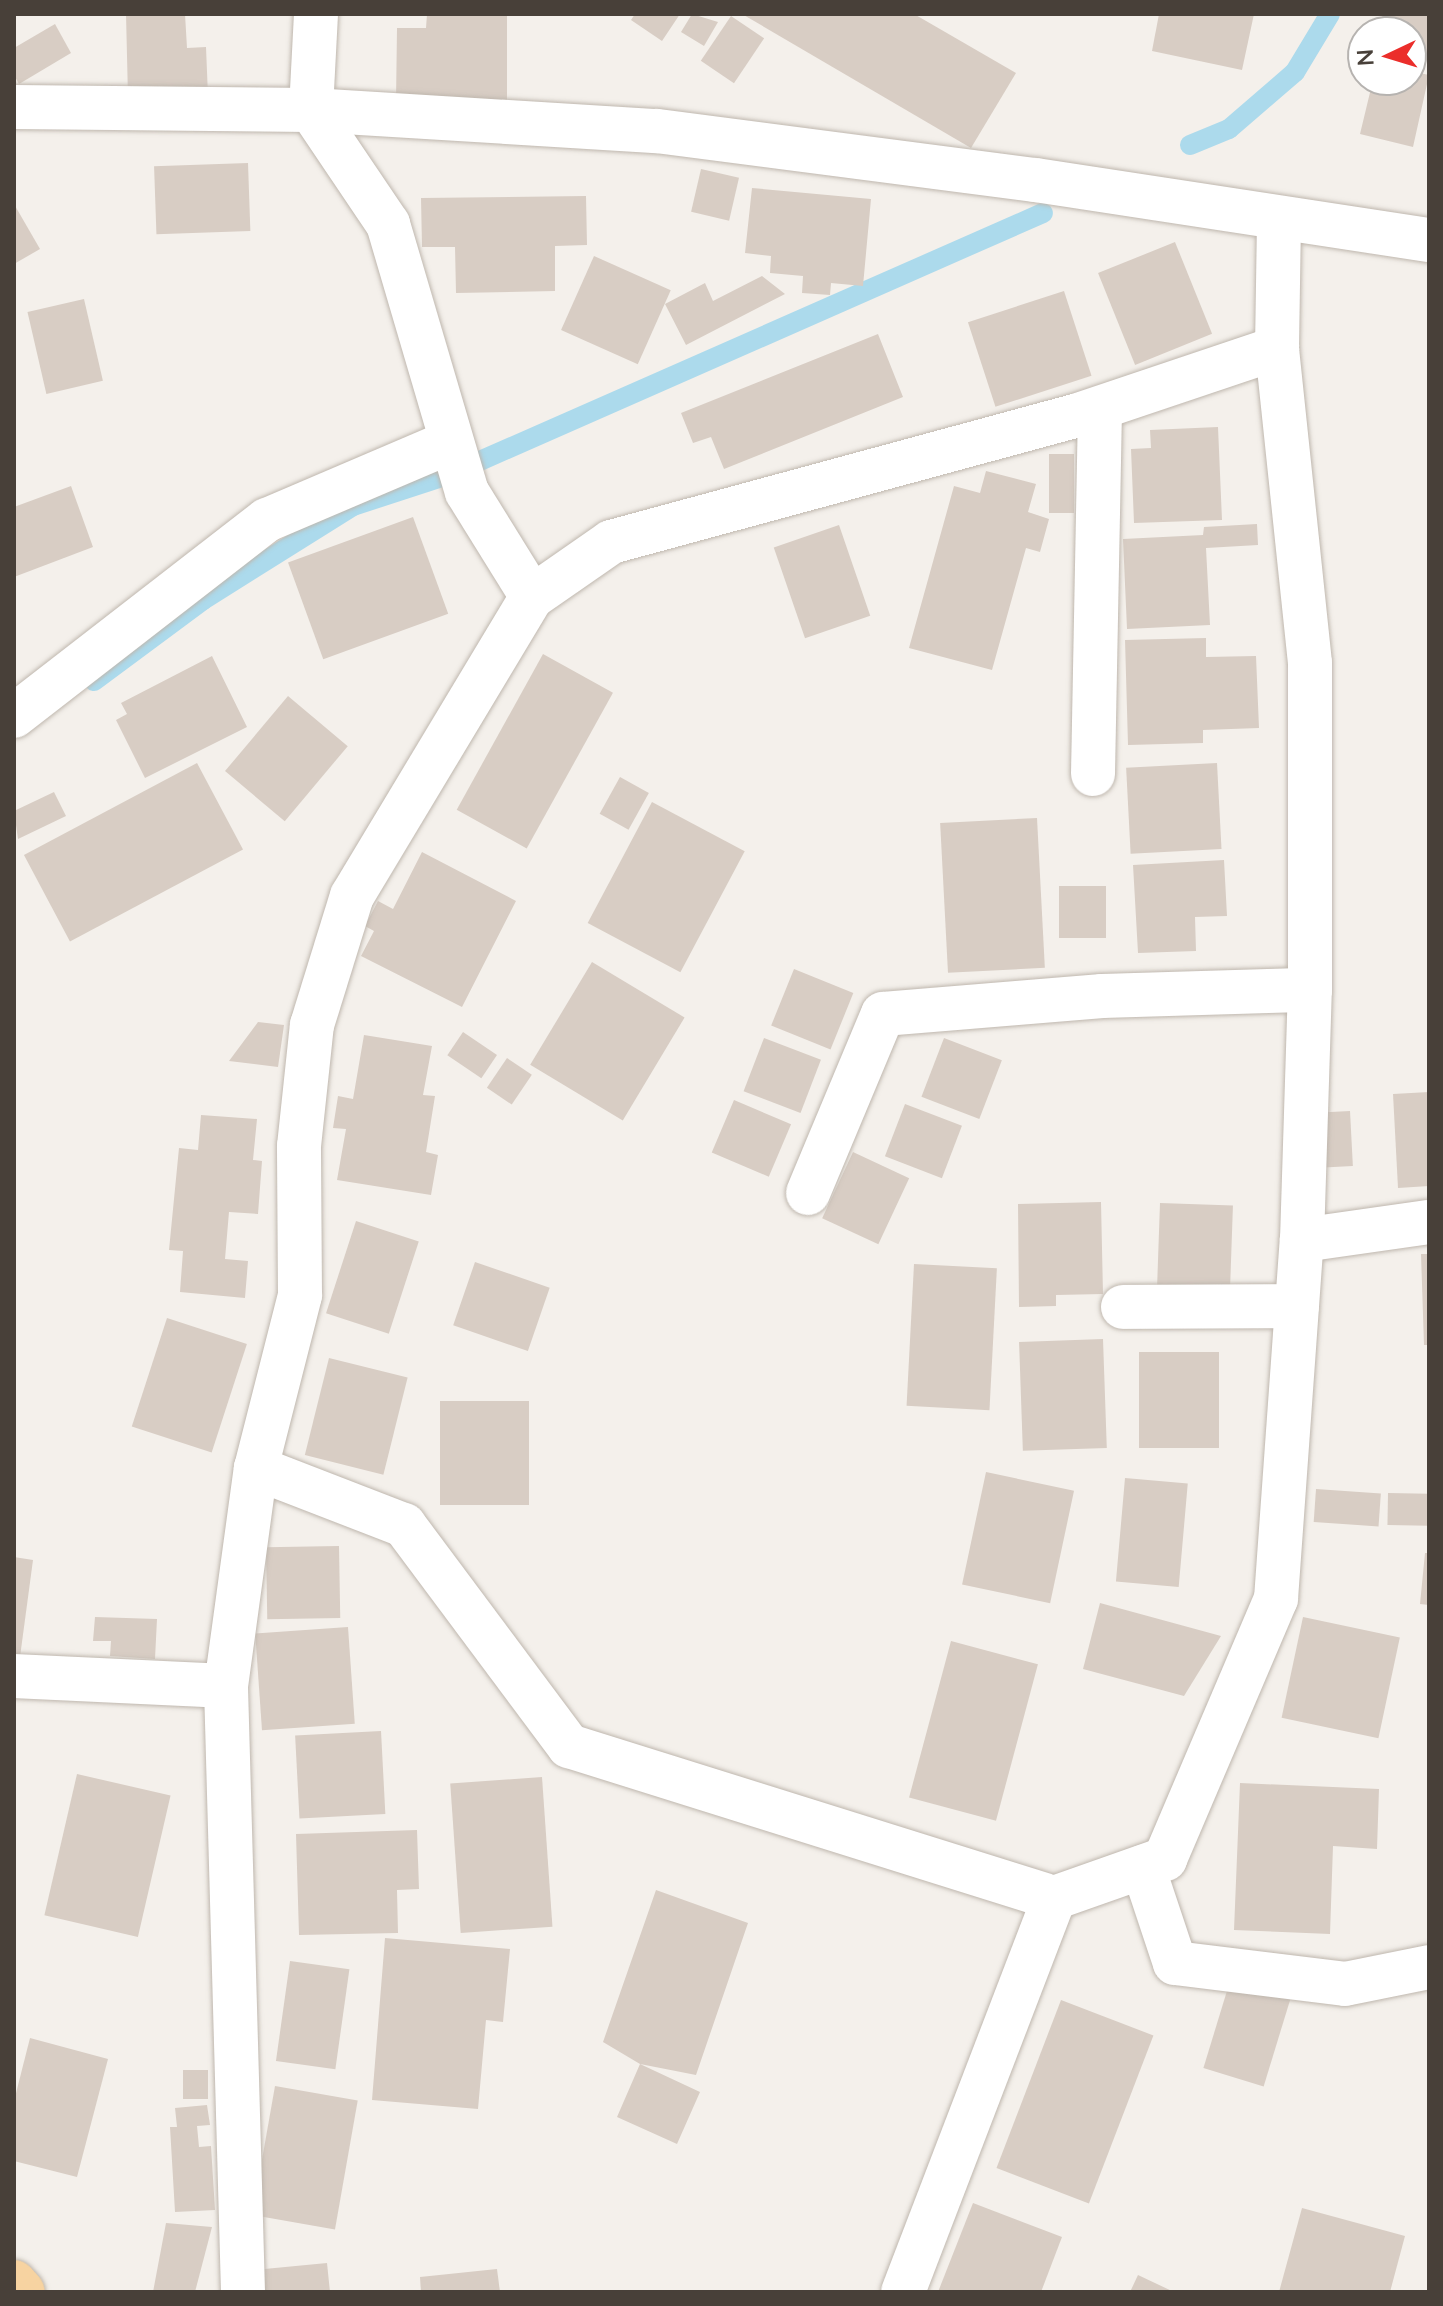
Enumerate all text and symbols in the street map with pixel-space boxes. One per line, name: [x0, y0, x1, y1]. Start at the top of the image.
north arrow: [1347, 16, 1427, 96]
text: N: [1350, 48, 1379, 67]

